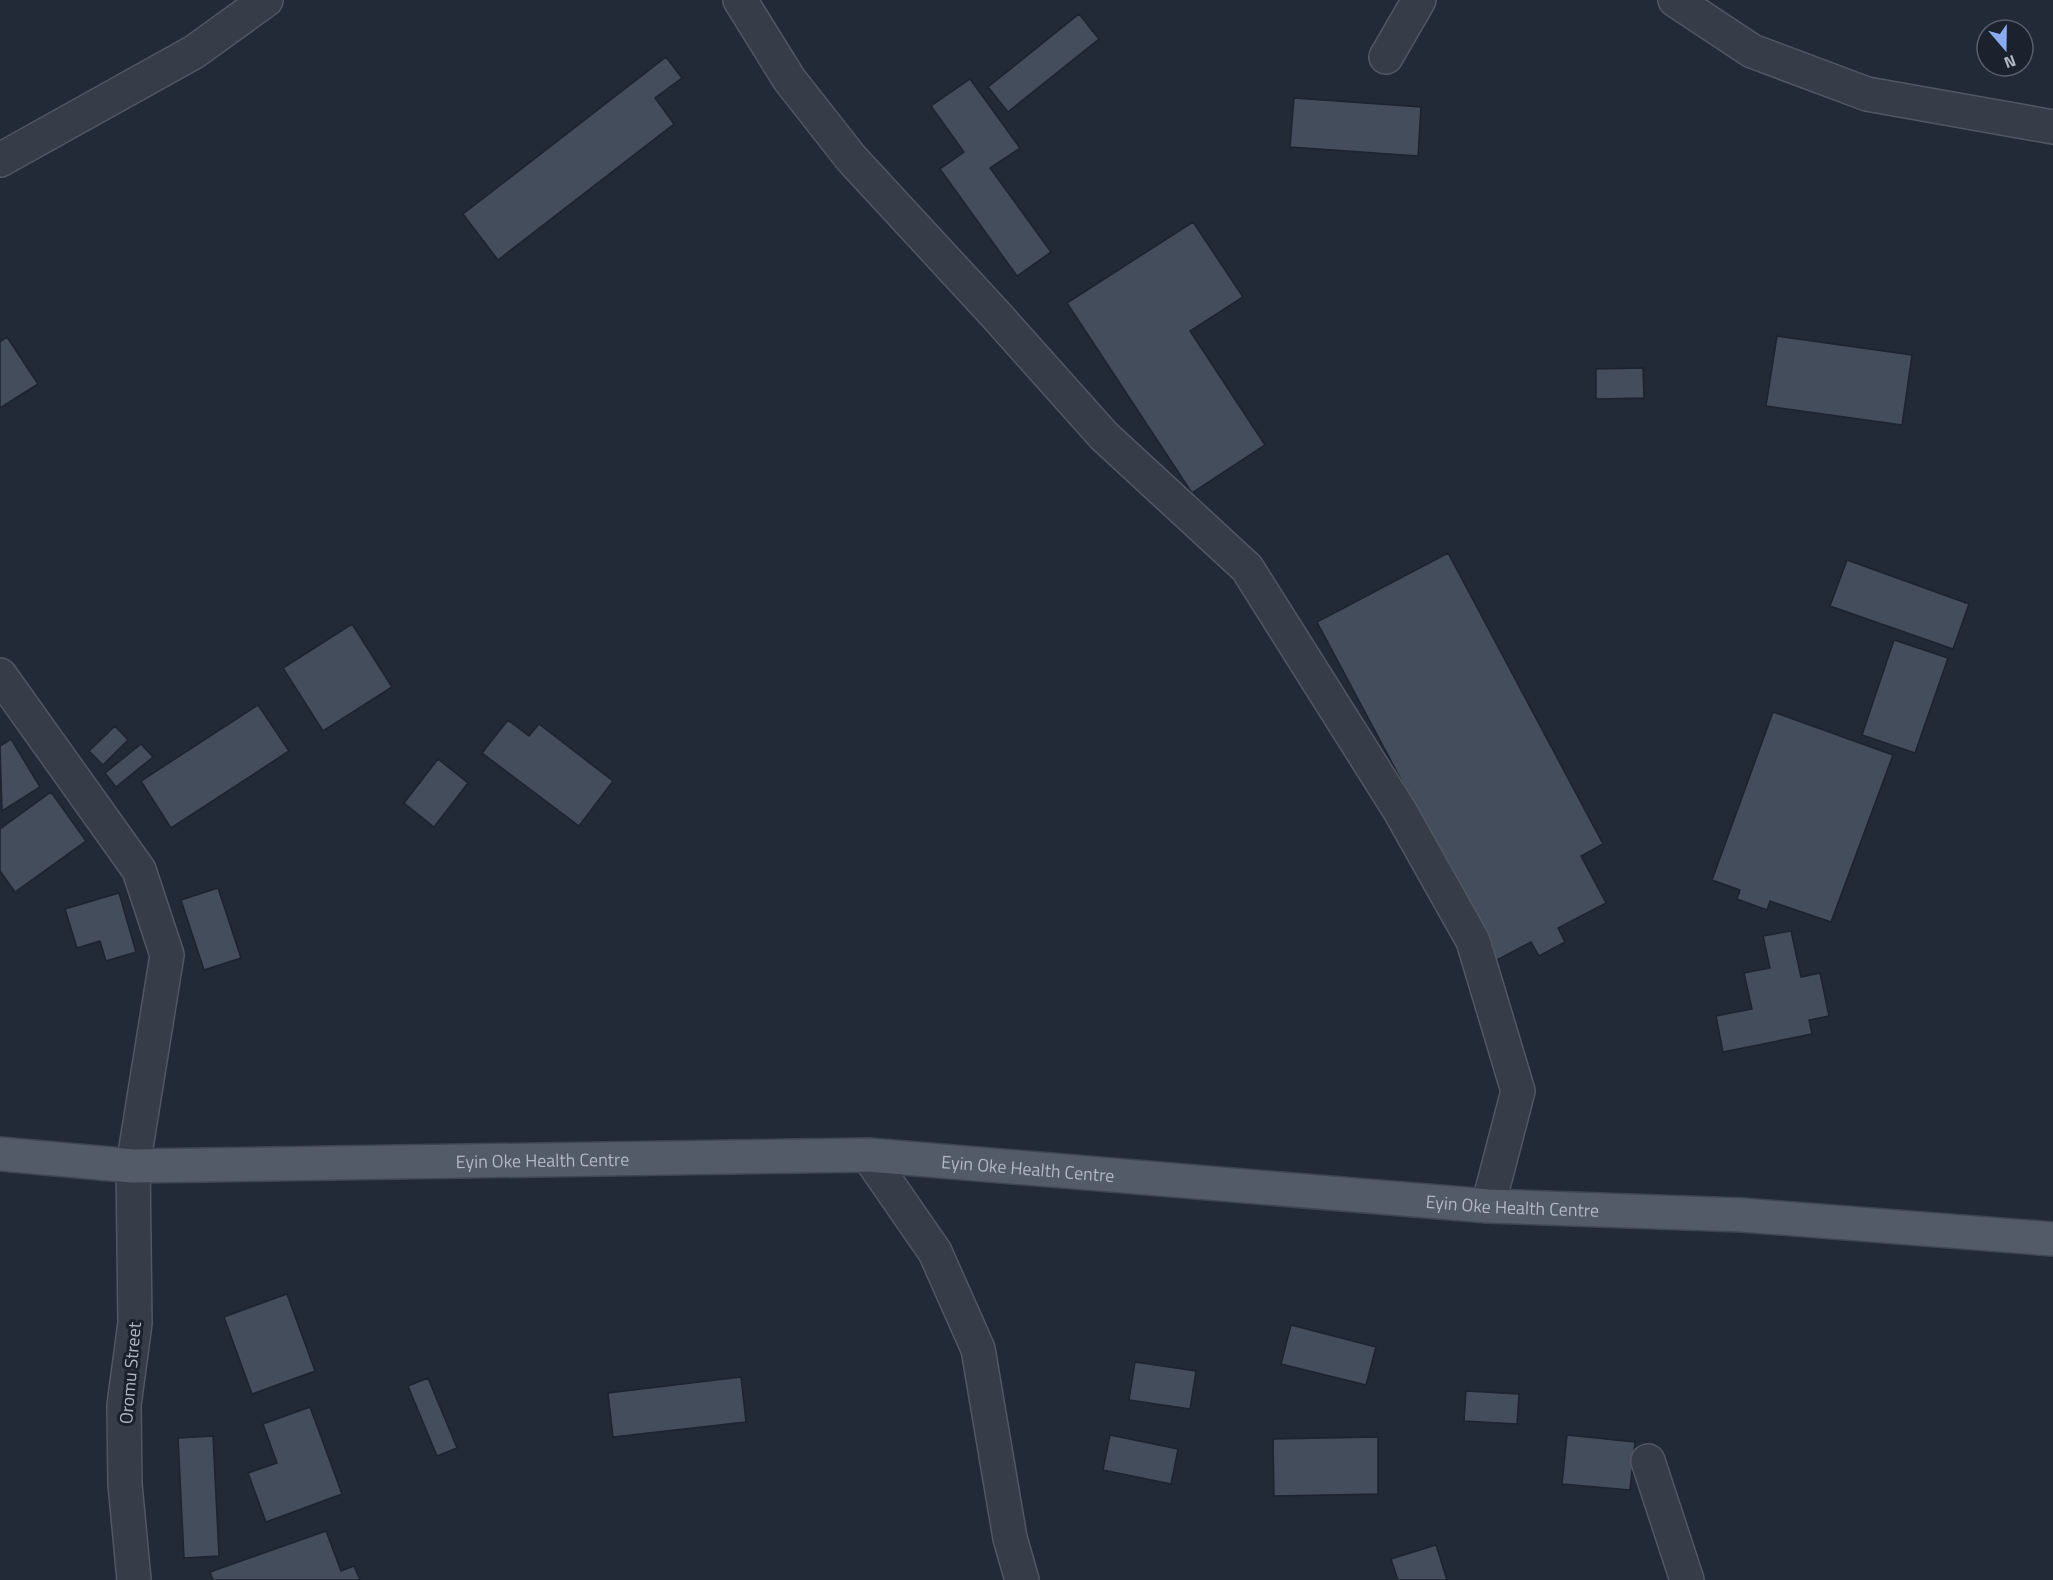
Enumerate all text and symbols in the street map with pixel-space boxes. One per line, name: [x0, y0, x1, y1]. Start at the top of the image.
north arrow: [1975, 18, 2035, 78]
text: N: [2001, 49, 2019, 75]
street label: Eyin Oke Health Centre: [455, 1145, 629, 1175]
street label: Eyin Oke Health Centre: [940, 1148, 1115, 1189]
street label: Eyin Oke Health Centre: [1425, 1187, 1599, 1223]
street label: Oromu Street: [112, 1320, 148, 1425]

